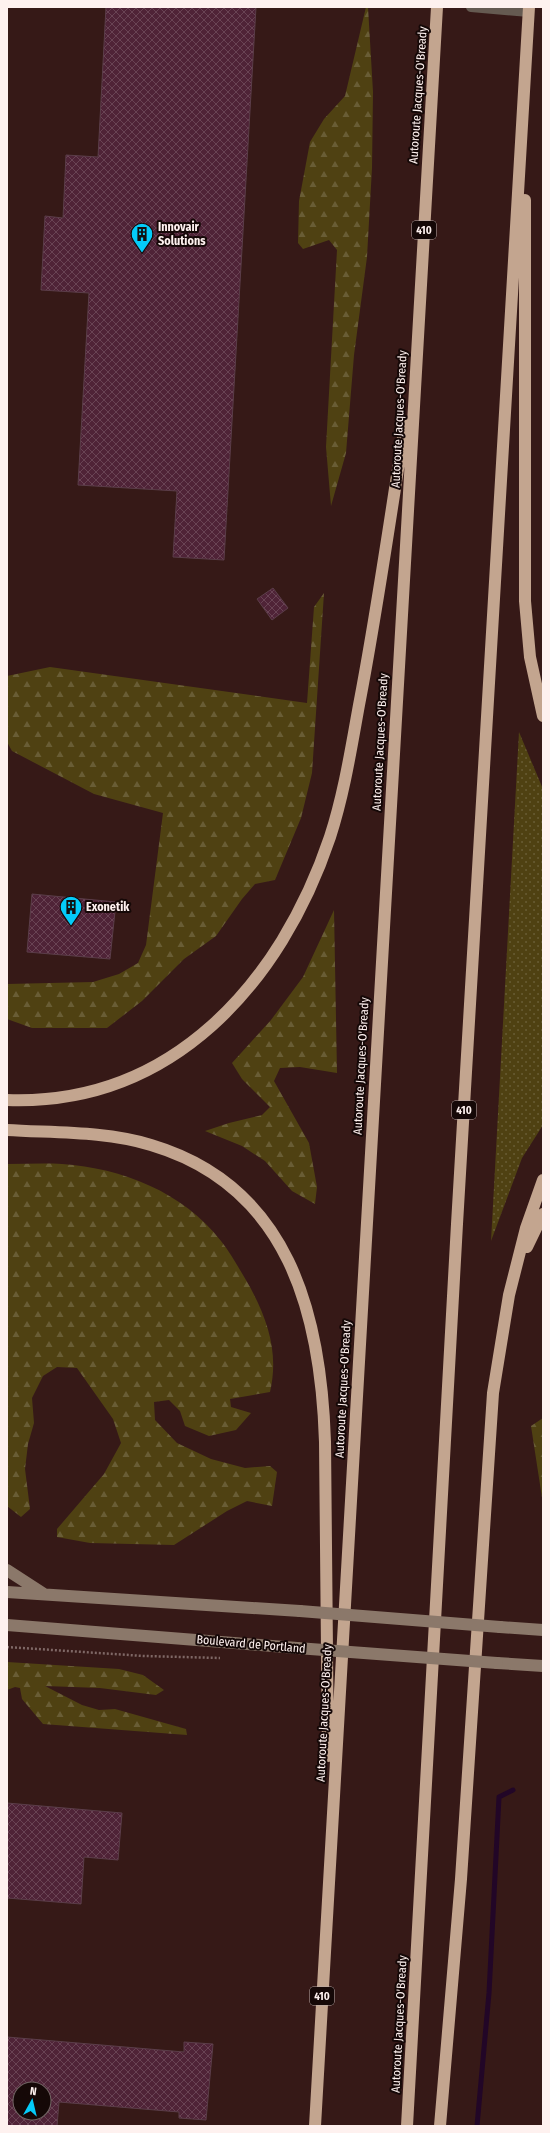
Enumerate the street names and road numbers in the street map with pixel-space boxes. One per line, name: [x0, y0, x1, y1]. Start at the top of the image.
street label: Autoroute Jacques-O'Bready: [406, 25, 430, 164]
road number: 410: [412, 221, 436, 239]
street label: Autoroute Jacques-O'Bready: [388, 349, 410, 488]
street label: Autoroute Jacques-O'Bready: [369, 672, 391, 811]
street label: Autoroute Jacques-O'Bready: [350, 996, 372, 1135]
road number: 410: [452, 1101, 476, 1119]
street label: Autoroute Jacques-O'Bready: [332, 1319, 354, 1458]
street label: Boulevard de Portland: [196, 1632, 306, 1656]
street label: Autoroute Jacques-O'Bready: [313, 1643, 335, 1782]
street label: Autoroute Jacques-O'Bready: [388, 1954, 410, 2093]
road number: 410: [310, 1987, 334, 2005]

